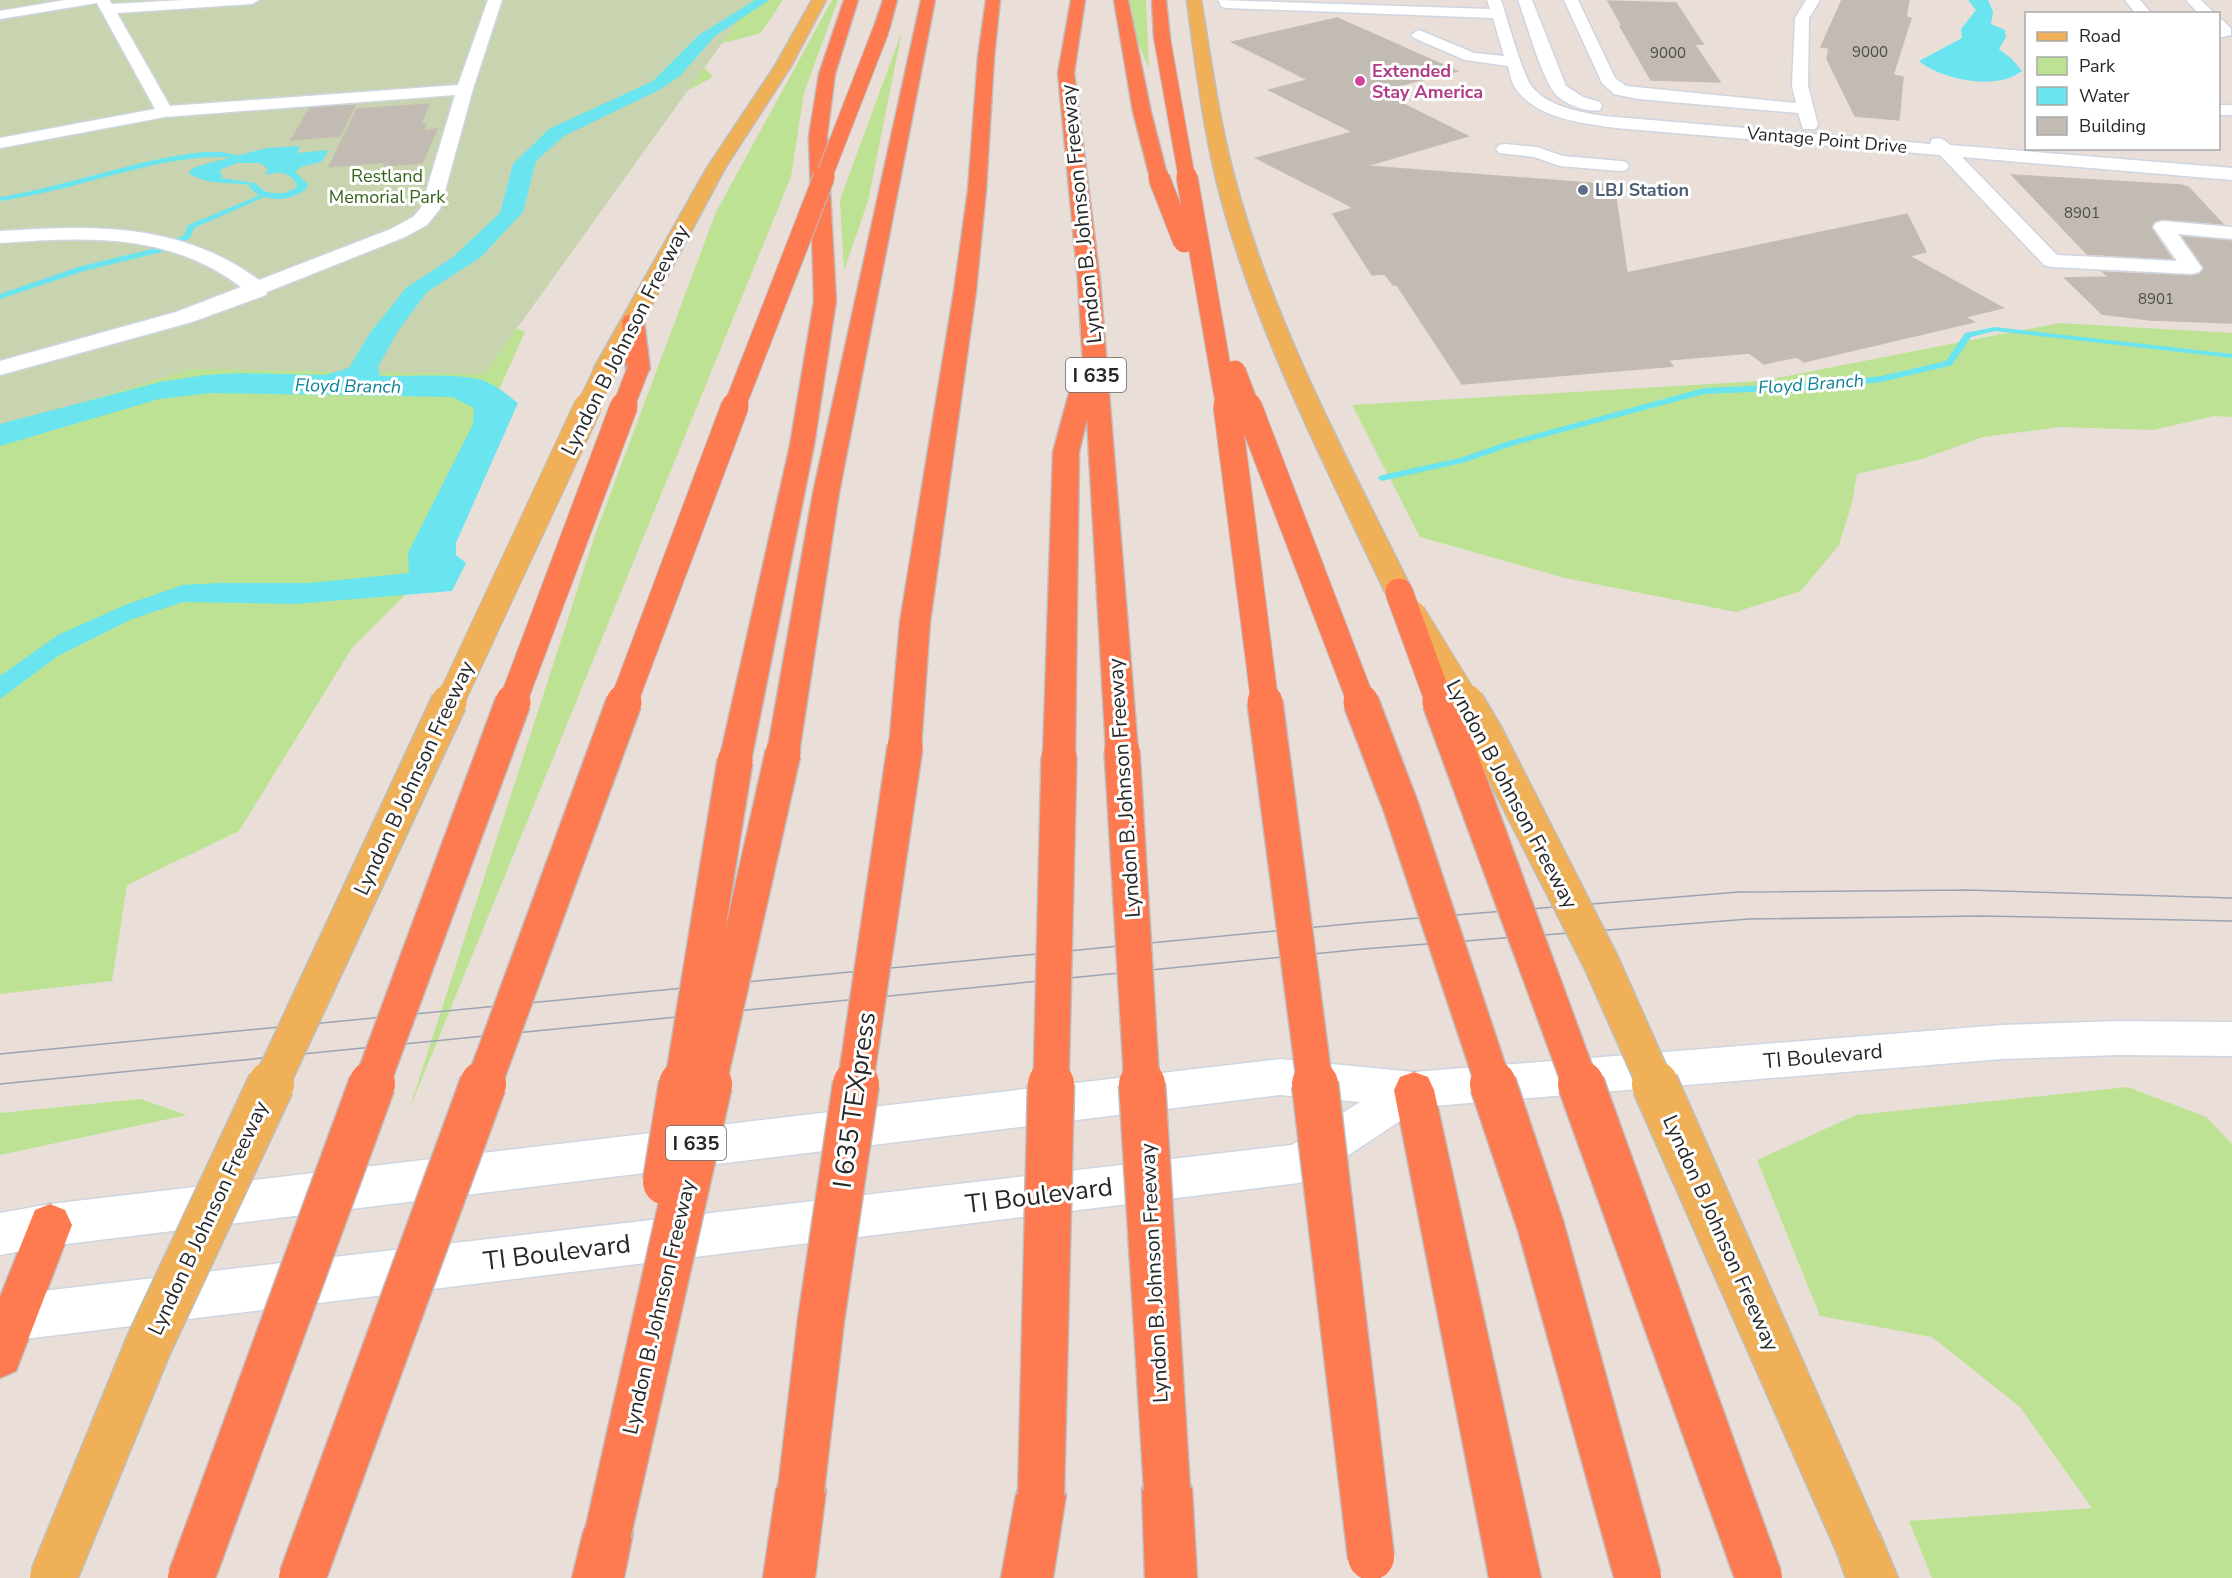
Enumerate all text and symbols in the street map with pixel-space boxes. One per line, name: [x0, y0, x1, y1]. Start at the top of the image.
legend: [2025, 12, 2220, 150]
text: Road: [2079, 24, 2121, 48]
house number: 9000: [1852, 42, 1888, 62]
house number: 9000: [1650, 43, 1686, 63]
text: Park: [2079, 54, 2116, 78]
place label: Extended Stay America: [1372, 59, 1483, 104]
marker: Extended Stay America: [1353, 74, 1367, 88]
street label: Lyndon B. Johnson Freeway: [1053, 83, 1109, 345]
text: Water: [2079, 84, 2130, 108]
text: Building: [2079, 114, 2146, 138]
street label: Vantage Point Drive: [1745, 121, 1908, 159]
park label: Restland Memorial Park: [329, 164, 446, 209]
place label: LBJ Station: [1595, 178, 1689, 202]
marker: LBJ Station: [1576, 183, 1590, 197]
house number: 8901: [2064, 203, 2100, 223]
street label: Lyndon B Johnson Freeway: [554, 220, 696, 460]
house number: 8901: [2138, 289, 2174, 309]
road number: I 635: [1066, 358, 1126, 392]
water label: Floyd Branch: [1757, 368, 1865, 400]
water label: Floyd Branch: [295, 373, 401, 399]
street label: Lyndon B Johnson Freeway: [347, 656, 481, 900]
street label: Lyndon B. Johnson Freeway: [1101, 657, 1147, 919]
street label: Lyndon B Johnson Freeway: [1440, 675, 1584, 914]
street label: I 635 TEXpress: [825, 1010, 884, 1190]
street label: TI Boulevard: [1762, 1037, 1884, 1075]
street label: Lyndon B Johnson Freeway: [141, 1096, 275, 1340]
street label: Lyndon B Johnson Freeway: [1656, 1111, 1786, 1356]
road number: I 635: [666, 1126, 726, 1160]
street label: Lyndon B. Johnson Freeway: [1133, 1142, 1175, 1404]
street label: TI Boulevard: [963, 1169, 1115, 1222]
street label: Lyndon B. Johnson Freeway: [616, 1177, 702, 1437]
street label: TI Boulevard: [481, 1226, 633, 1279]

